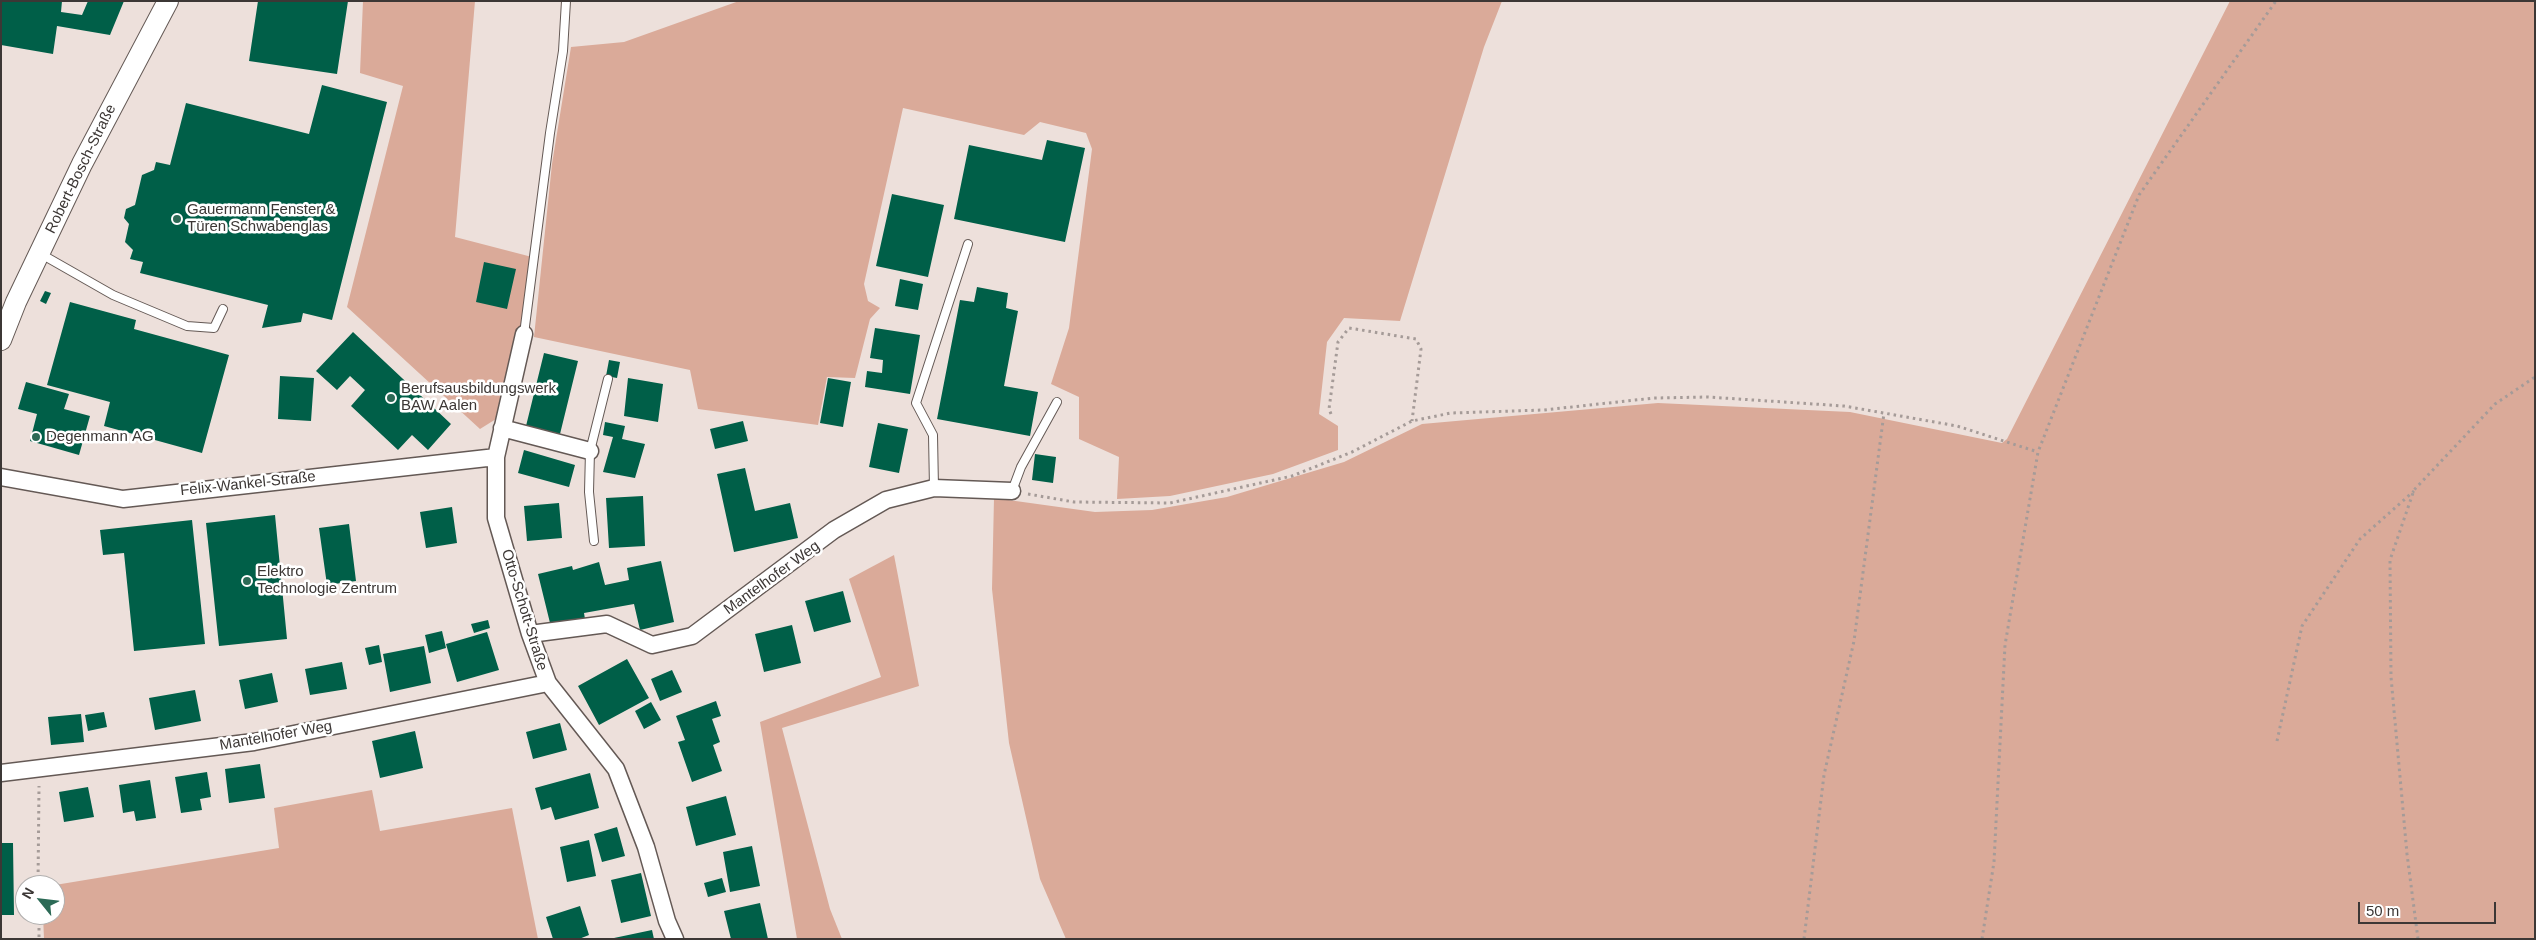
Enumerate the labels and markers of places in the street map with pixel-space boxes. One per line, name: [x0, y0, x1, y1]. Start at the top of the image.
place label: Gauermann Fenster & Türen Schwabenglas: [187, 201, 335, 236]
marker: Gauermann Fenster & Türen Schwabenglas: [171, 213, 183, 225]
place label: Berufsausbildungswerk BAW Aalen: [401, 380, 556, 415]
marker: Berufsausbildungswerk BAW Aalen: [385, 392, 397, 404]
place label: Degenmann AG: [46, 428, 154, 446]
marker: Degenmann AG: [30, 431, 42, 443]
place label: Elektro Technologie Zentrum: [257, 563, 397, 598]
marker: Elektro Technologie Zentrum: [241, 575, 253, 587]

